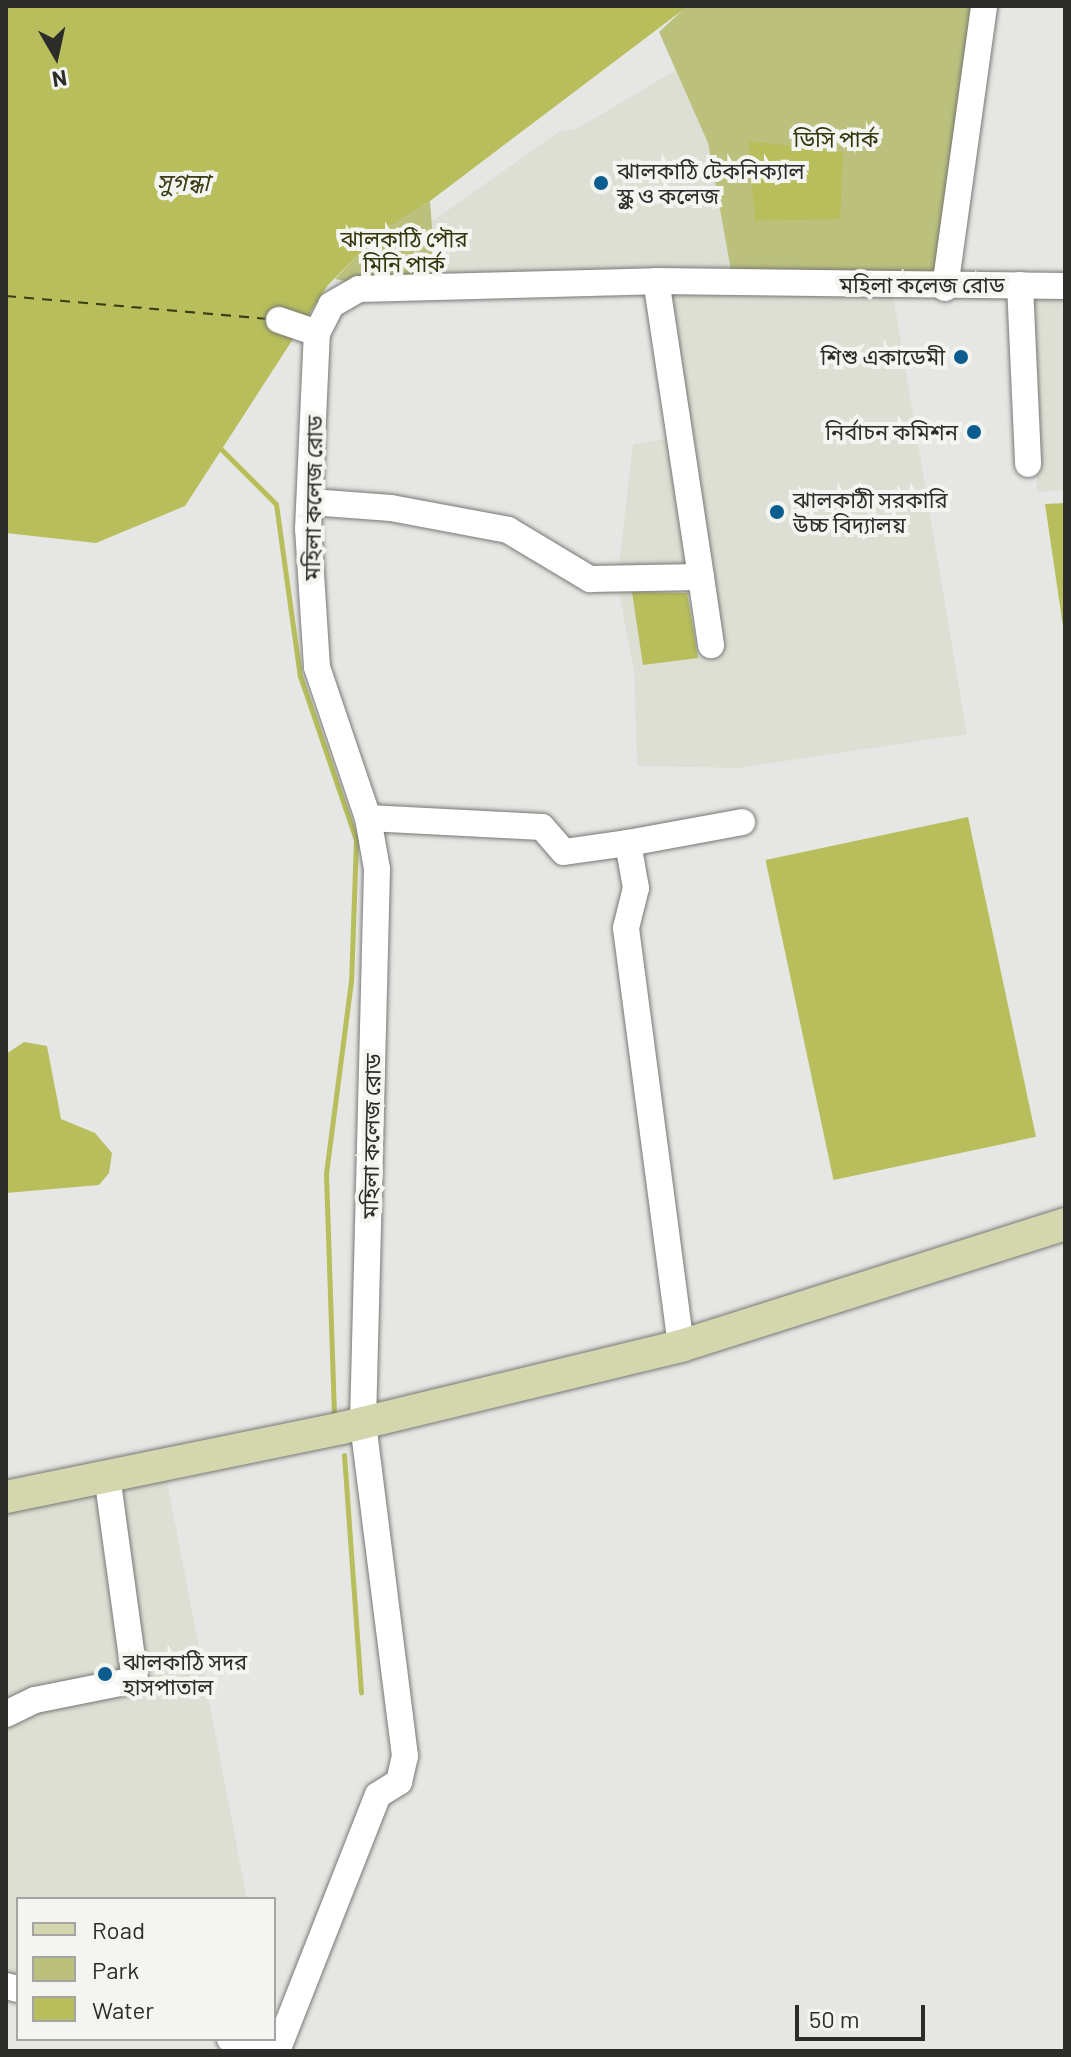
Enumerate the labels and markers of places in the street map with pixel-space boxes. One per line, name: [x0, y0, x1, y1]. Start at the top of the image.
place label: ঝালকাঠি টেকনিক্যাল স্কুল ও কলেজ: [617, 157, 805, 208]
marker: ঝালকাঠি টেকনিক্যাল স্কুল ও কলেজ: [592, 174, 610, 192]
place label: শিশু একাডেমী: [820, 344, 945, 370]
marker: শিশু একাডেমী: [952, 348, 970, 366]
place label: নির্বাচন কমিশন: [825, 419, 958, 445]
marker: নির্বাচন কমিশন: [965, 423, 983, 441]
place label: ঝালকাঠী সরকারি উচ্চ বিদ্যালয়: [793, 486, 948, 538]
marker: ঝালকাঠী সরকারি উচ্চ বিদ্যালয়: [768, 503, 786, 521]
place label: ঝালকাঠি সদর হাসপাতাল: [123, 1648, 247, 1700]
marker: ঝালকাঠি সদর হাসপাতাল: [94, 1663, 116, 1685]

